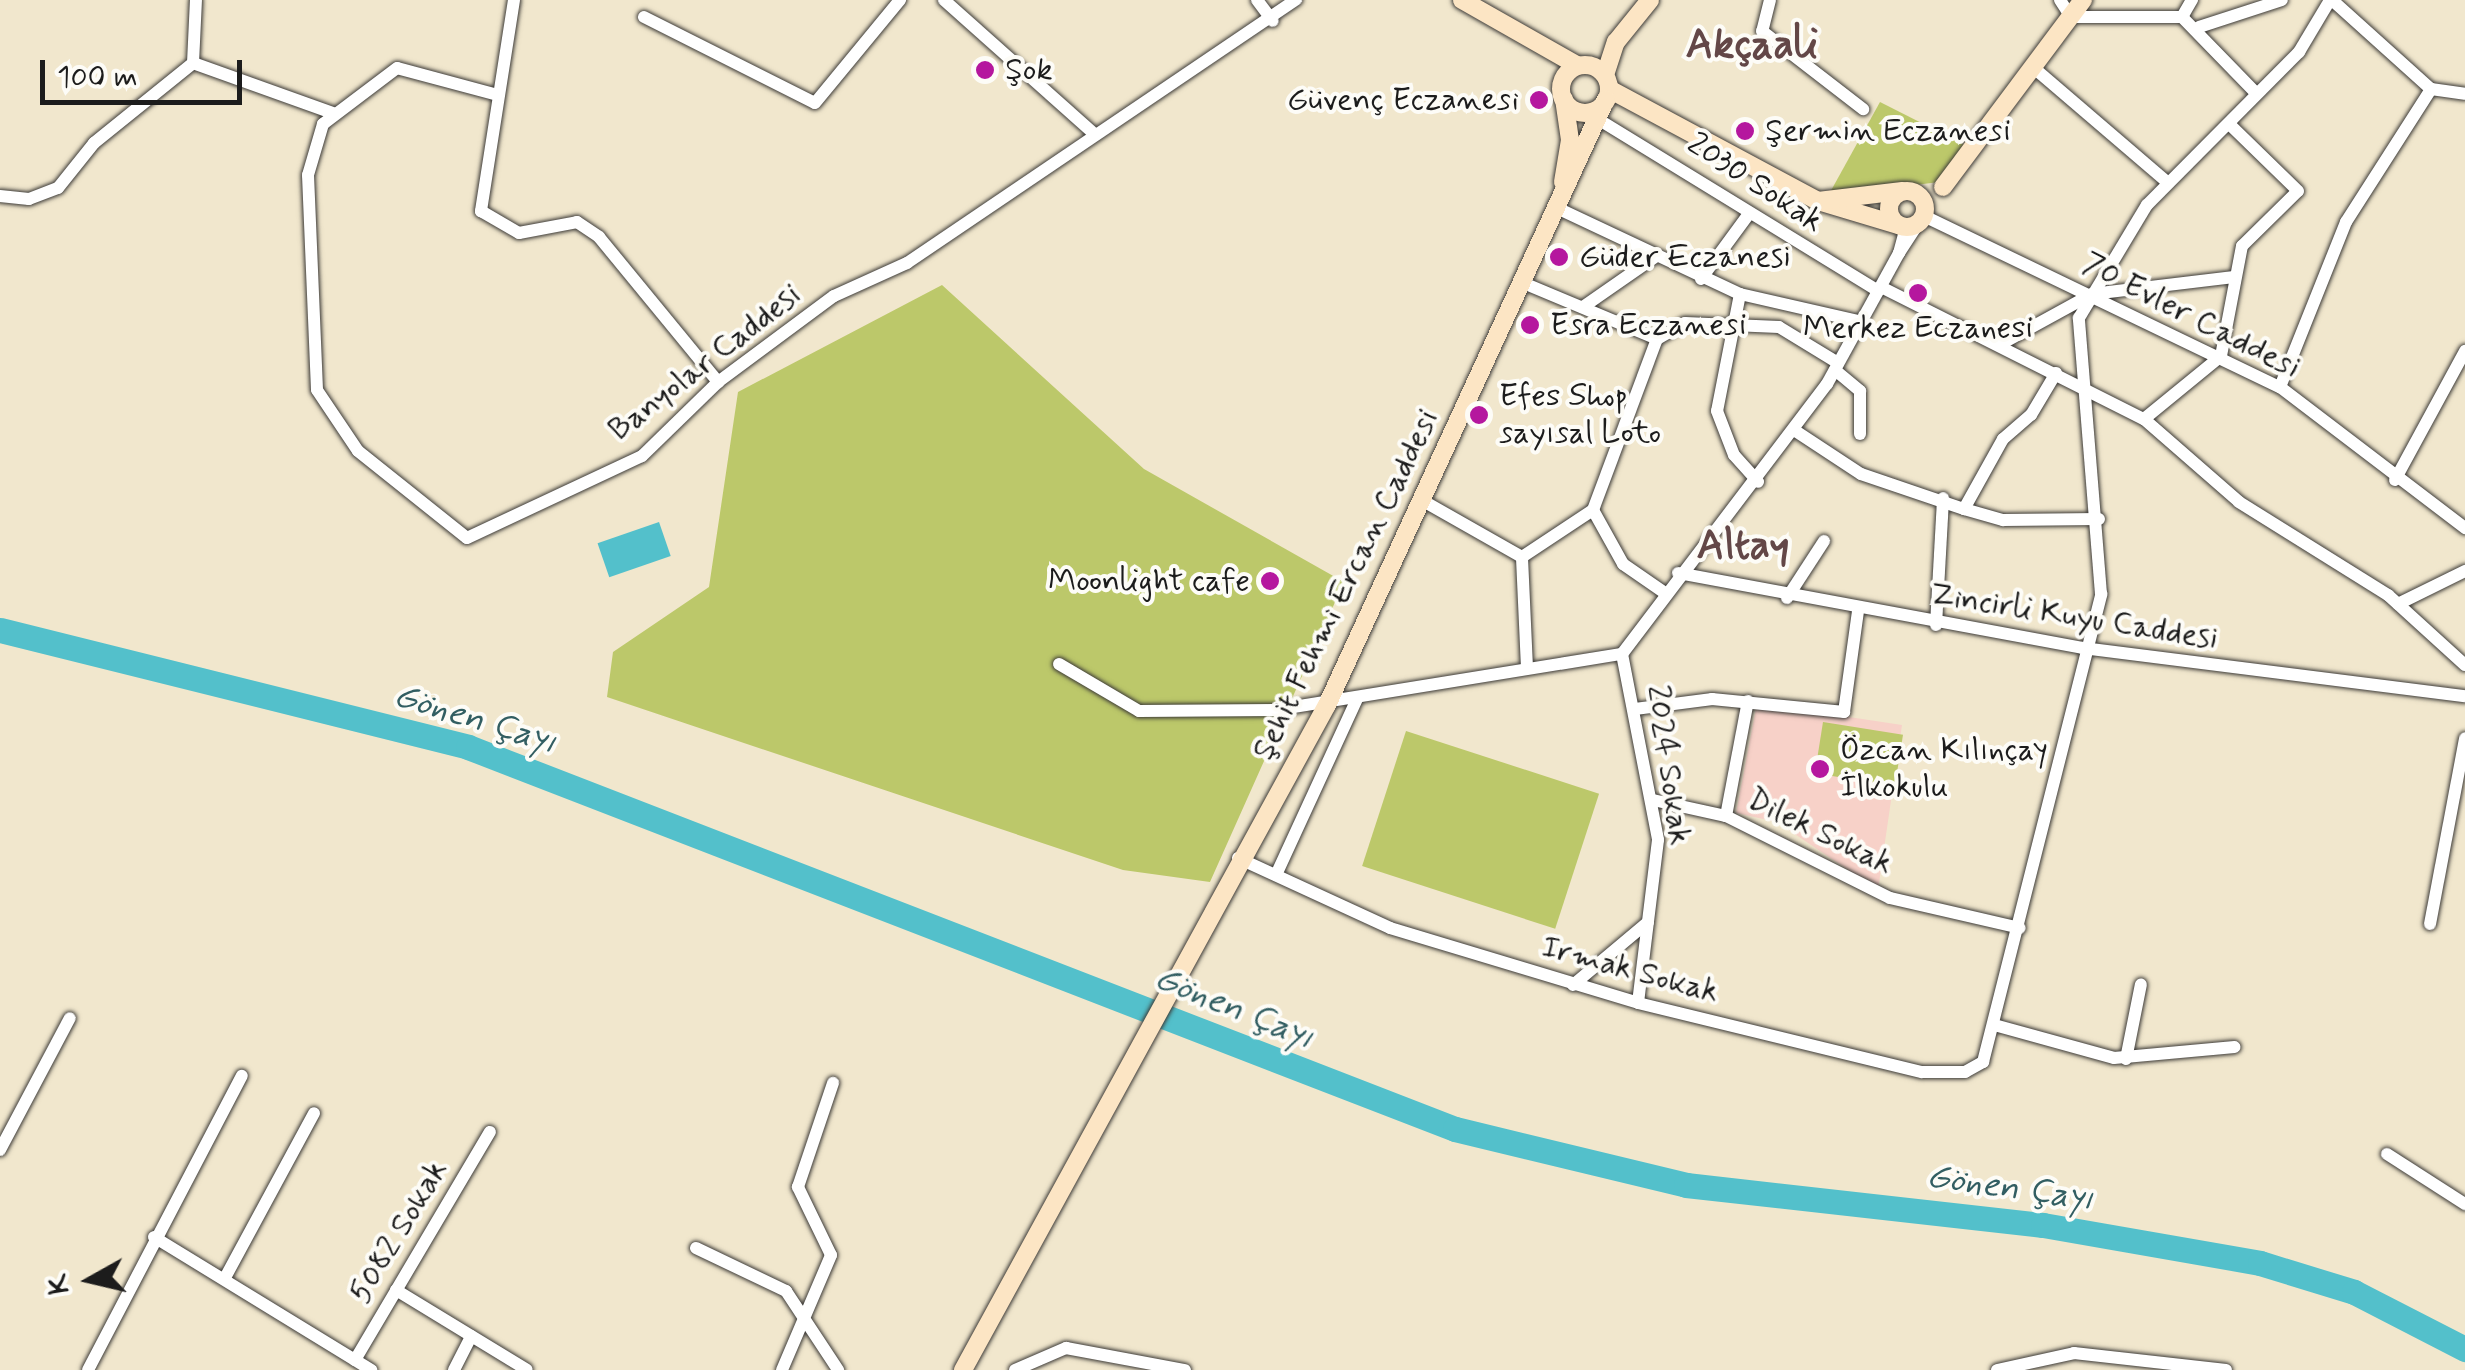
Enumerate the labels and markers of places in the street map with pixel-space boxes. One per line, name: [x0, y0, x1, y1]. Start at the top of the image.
place label: Şok: [1005, 51, 1053, 89]
marker: Şok: [974, 59, 996, 81]
place label: Güvenç Eczanesi: [1287, 81, 1519, 119]
marker: Güvenç Eczanesi: [1528, 89, 1550, 111]
place label: Şermin Eczanesi: [1765, 112, 2011, 150]
marker: Şermin Eczanesi: [1734, 120, 1756, 142]
place label: Güder Eczanesi: [1579, 238, 1794, 276]
marker: Güder Eczanesi: [1548, 246, 1570, 268]
marker: Merkez Eczanesi: [1907, 282, 1929, 304]
place label: Esra Eczanesi: [1550, 306, 1746, 344]
place label: Merkez Eczanesi: [1799, 309, 2037, 347]
marker: Esra Eczanesi: [1519, 314, 1541, 336]
place label: Efes Shop sayısal Loto: [1499, 378, 1656, 453]
marker: Efes Shop sayısal Loto: [1468, 404, 1490, 426]
place label: Moonlight cafe: [1048, 562, 1250, 600]
marker: Moonlight cafe: [1259, 570, 1281, 592]
place label: Özcan Kılınçay İlkokulu: [1840, 732, 2048, 807]
marker: Özcan Kılınçay İlkokulu: [1809, 758, 1831, 780]

